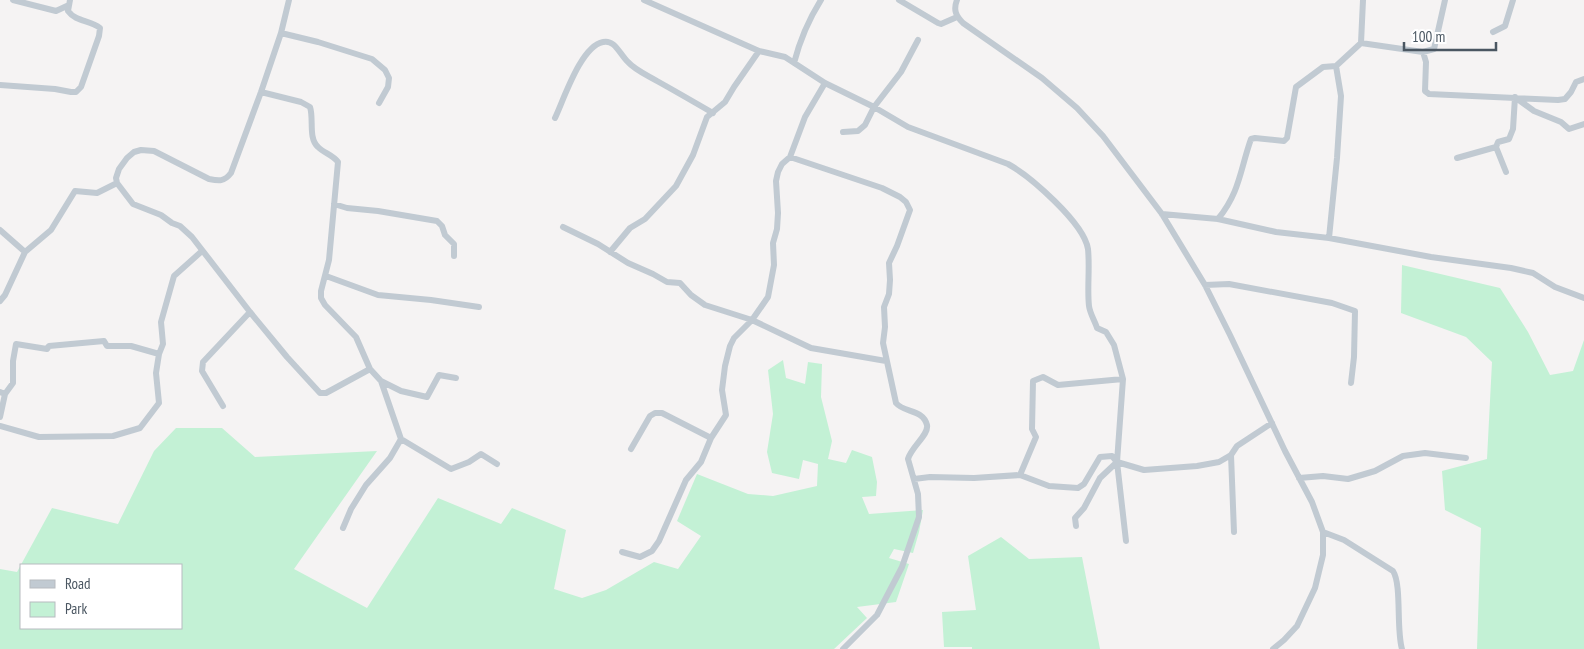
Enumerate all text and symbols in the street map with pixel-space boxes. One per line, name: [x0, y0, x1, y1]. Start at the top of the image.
scale bar: [1404, 20, 1496, 52]
text: 100 m: [1412, 27, 1445, 46]
legend: [20, 564, 182, 629]
text: Road: [65, 574, 91, 593]
text: Park: [65, 599, 87, 618]

